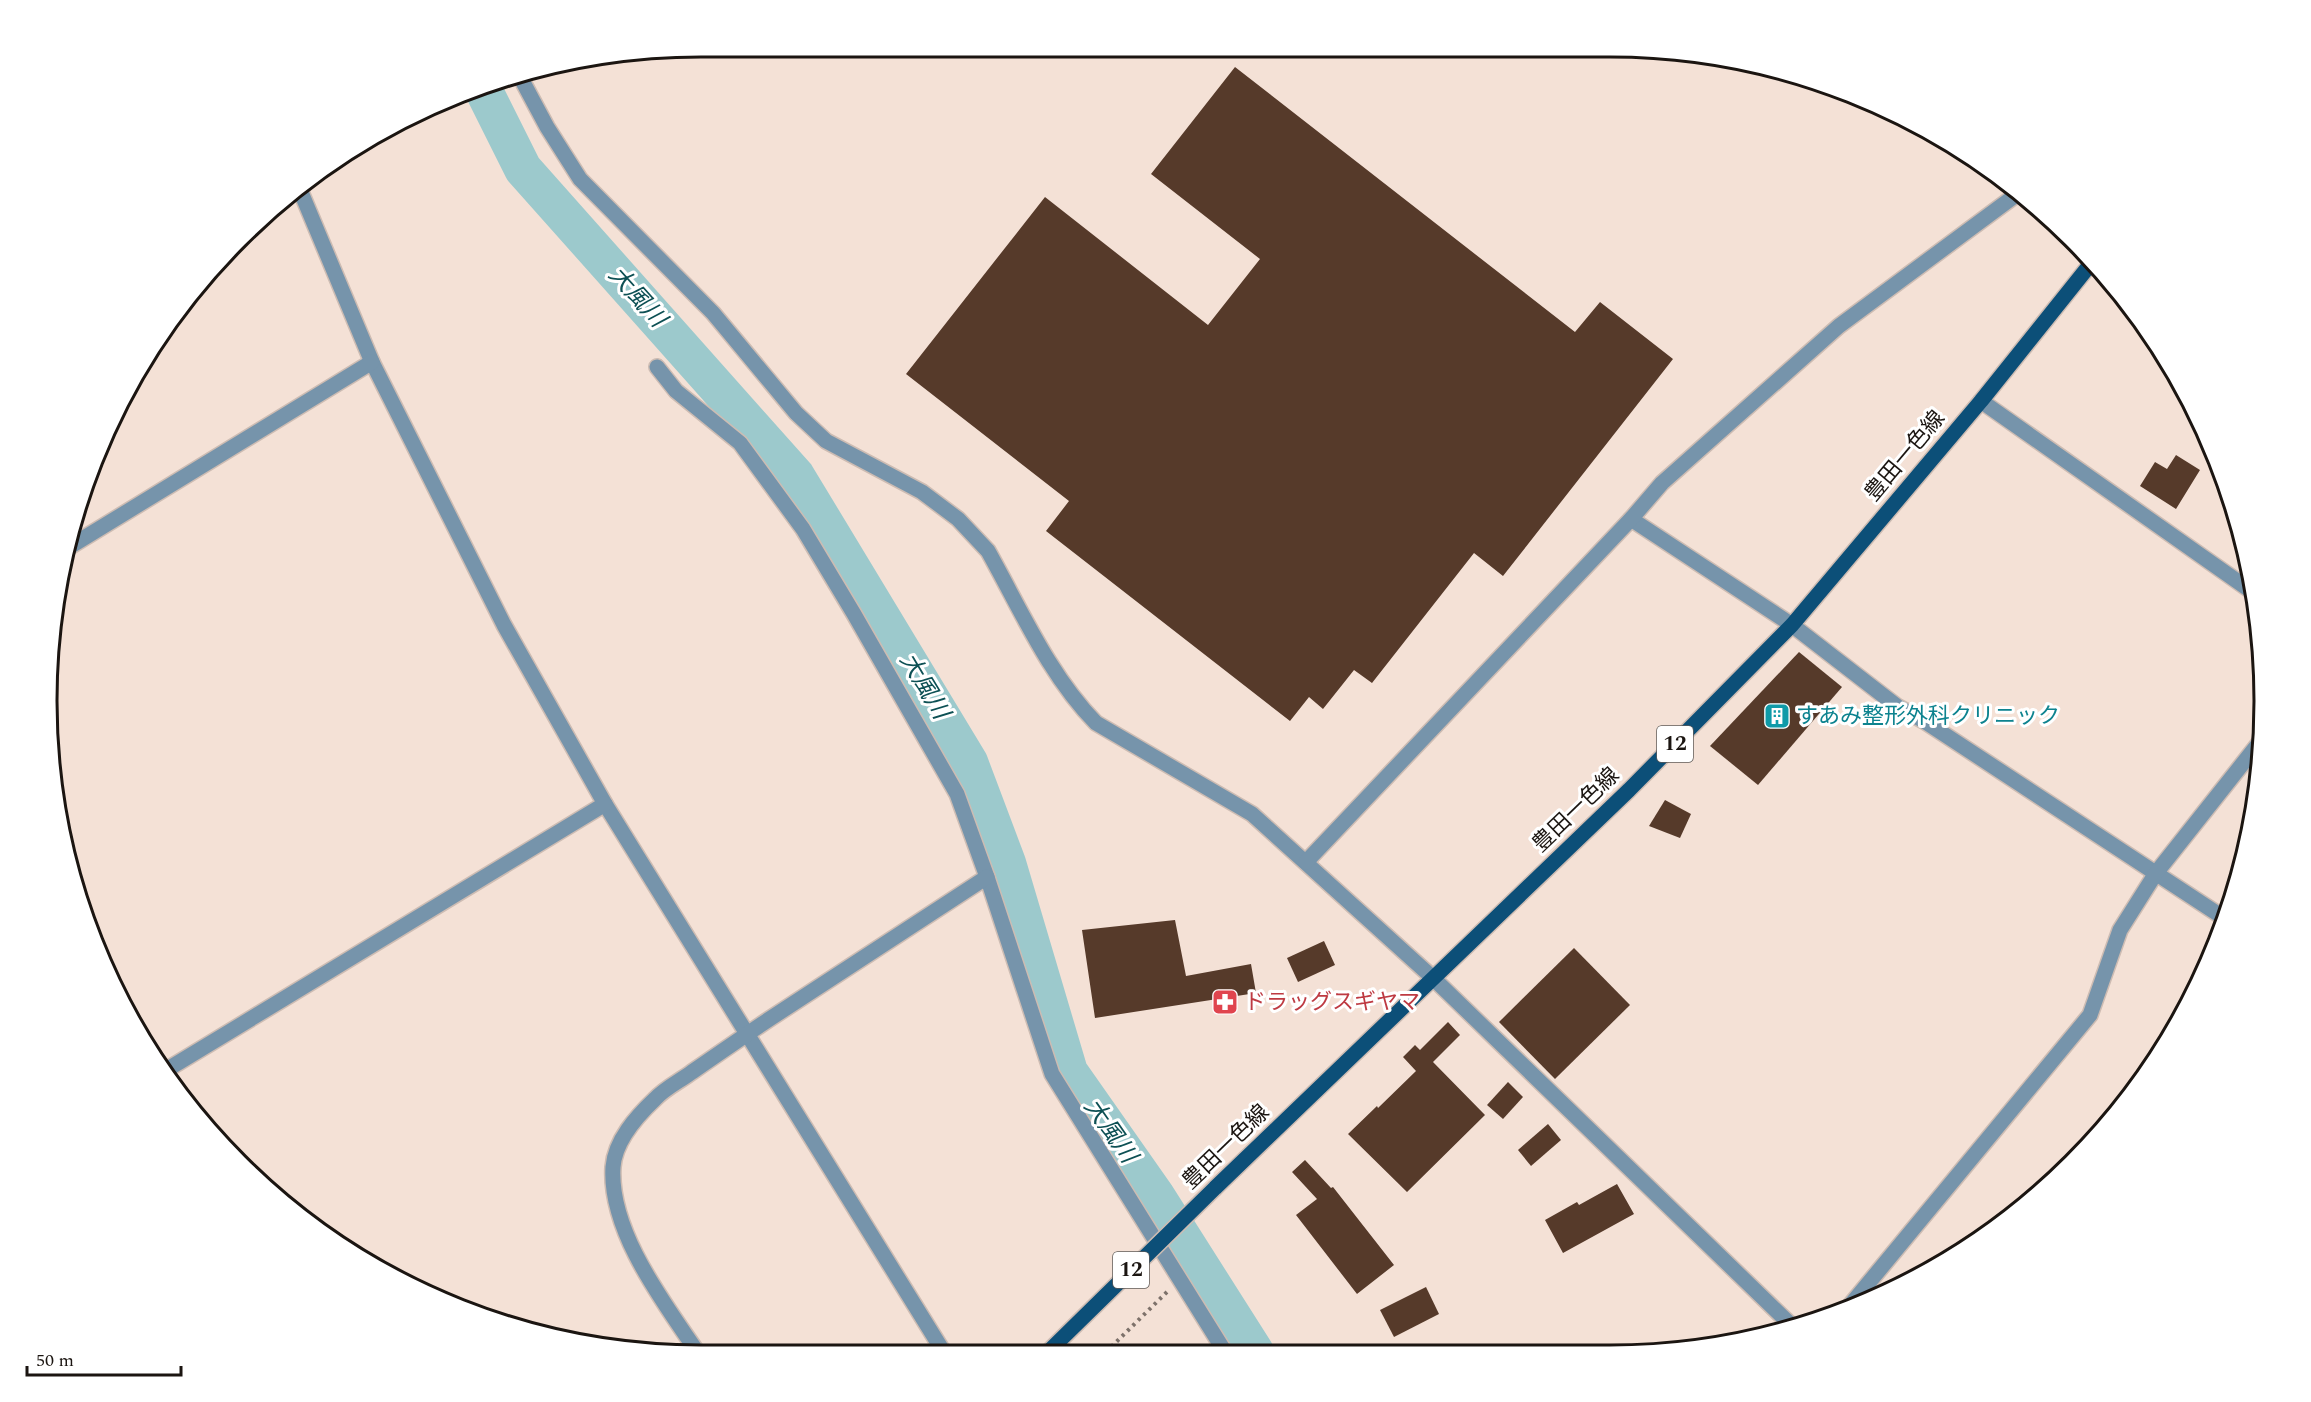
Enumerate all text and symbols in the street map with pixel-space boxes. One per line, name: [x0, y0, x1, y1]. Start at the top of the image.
water label: 大風川: [600, 258, 676, 338]
street label: 豊田一色線: [1857, 403, 1953, 509]
water label: 大風川: [890, 646, 960, 729]
place label: すあみ整形外科クリニック: [1796, 700, 2060, 733]
building icon: すあみ整形外科クリニック: [1762, 701, 1792, 731]
road number: 12: [1657, 726, 1693, 762]
street label: 豊田一色線: [1525, 760, 1627, 860]
place label: ドラッグスギヤマ: [1244, 986, 1420, 1019]
pharmacy icon: ドラッグスギヤマ: [1210, 987, 1240, 1017]
water label: 大風川: [1075, 1091, 1147, 1173]
street label: 豊田一色線: [1175, 1097, 1277, 1197]
road number: 12: [1113, 1252, 1149, 1288]
scale bar: [27, 1339, 182, 1377]
text: 50 m: [36, 1347, 74, 1374]

